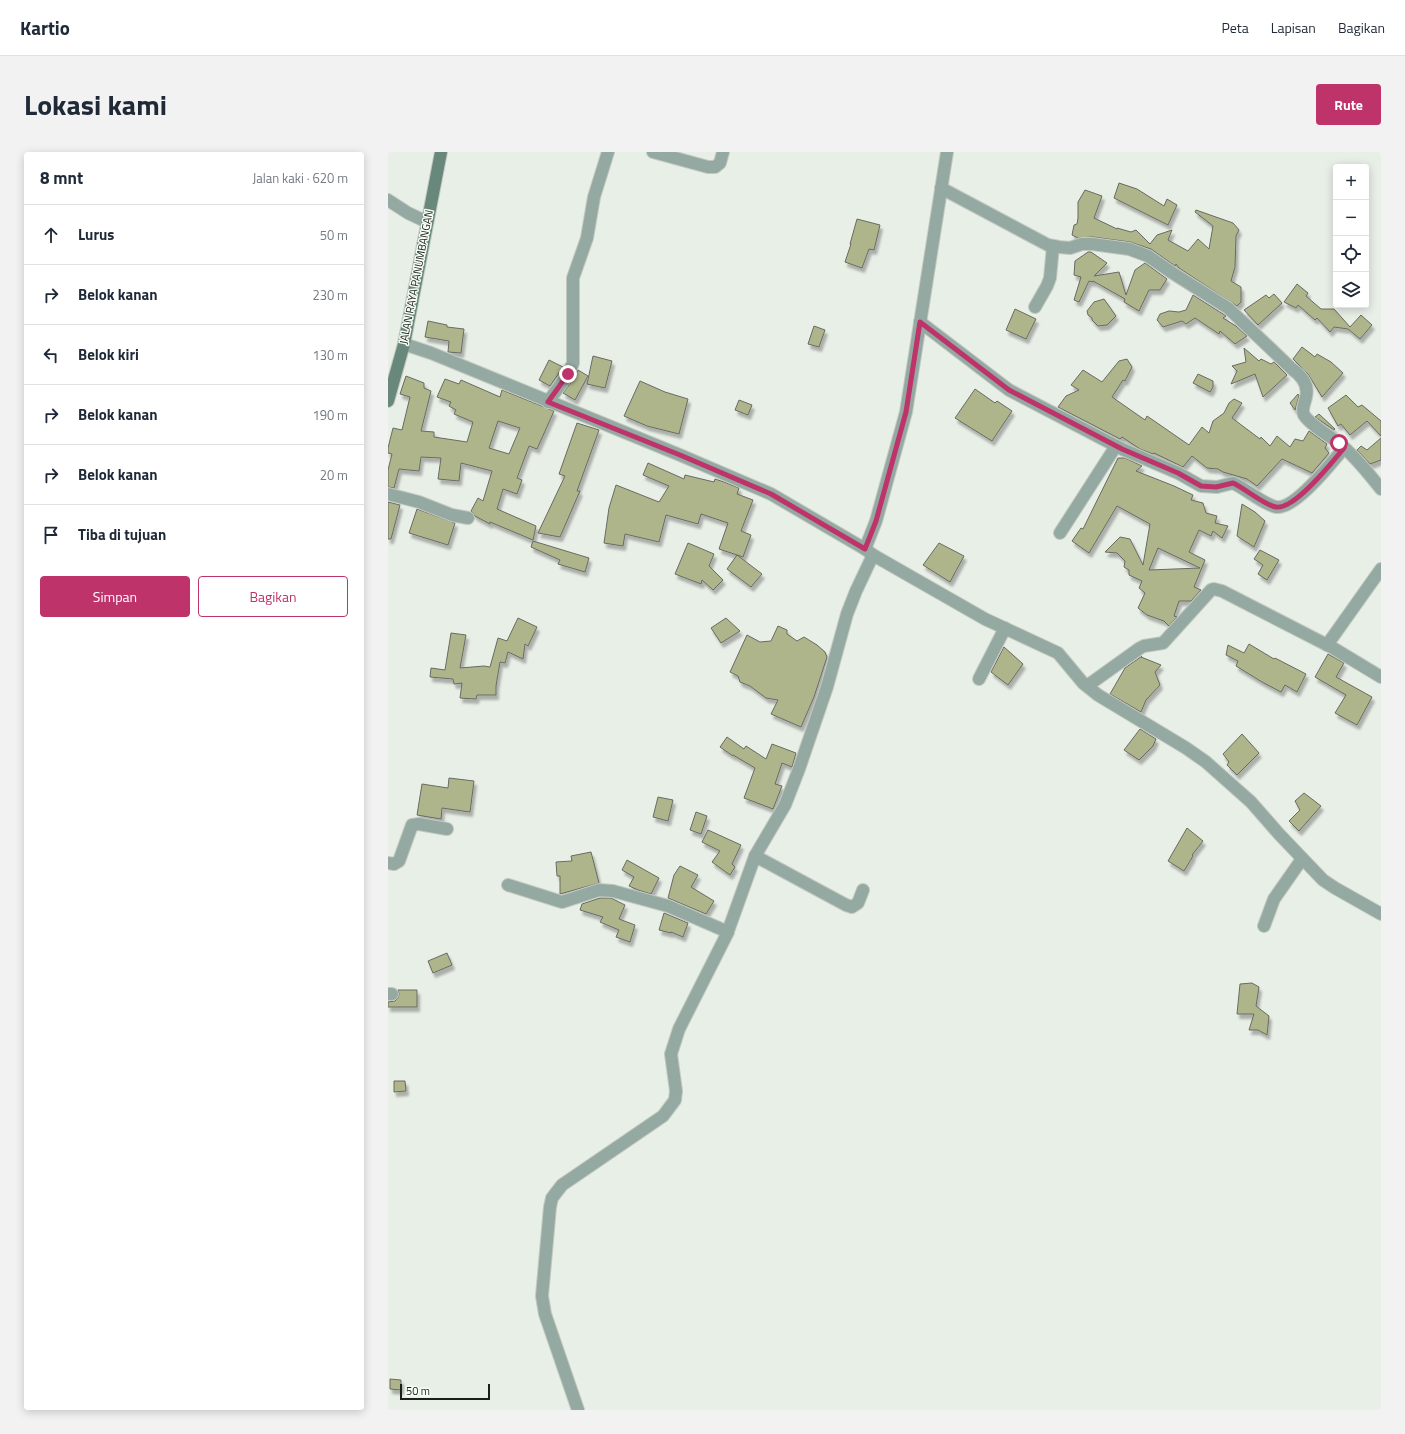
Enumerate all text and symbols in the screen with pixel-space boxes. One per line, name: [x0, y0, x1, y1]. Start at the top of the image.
text: Kartio: [20, 13, 70, 42]
text: Peta: [1221, 17, 1249, 38]
text: Lapisan: [1271, 17, 1316, 38]
text: Bagikan: [1338, 17, 1385, 38]
text: Lokasi kami: [24, 83, 167, 126]
button: Rute: [1316, 84, 1381, 125]
map controls: [1333, 164, 1369, 308]
button: +: [1333, 164, 1369, 200]
text: 8 mnt: [40, 165, 83, 191]
text: Jalan kaki · 620 m: [252, 168, 348, 188]
button: −: [1333, 200, 1369, 236]
street label: JALAN RAYA PANUMBANGAN: [395, 209, 437, 345]
text: Lurus: [78, 223, 114, 246]
icon: ahead: [40, 224, 62, 246]
text: 50 m: [320, 225, 348, 245]
button: locate: [1333, 236, 1369, 272]
button: layers: [1333, 272, 1369, 308]
text: Belok kanan: [78, 283, 158, 306]
icon: right: [40, 284, 62, 306]
text: 230 m: [312, 285, 348, 305]
text: Belok kiri: [78, 343, 139, 366]
icon: left: [40, 344, 62, 366]
text: 130 m: [312, 345, 348, 365]
route end: [559, 365, 577, 383]
text: Belok kanan: [78, 403, 158, 426]
icon: right: [40, 404, 62, 426]
text: 190 m: [312, 405, 348, 425]
route start: [1330, 434, 1348, 452]
text: Belok kanan: [78, 463, 158, 486]
icon: right: [40, 464, 62, 486]
text: 20 m: [320, 465, 348, 485]
text: Tiba di tujuan: [78, 523, 166, 546]
icon: arrive: [40, 524, 62, 546]
button: Simpan: [40, 576, 190, 617]
button: Bagikan: [198, 576, 348, 617]
scale bar: [400, 1382, 490, 1401]
text: 50 m: [406, 1383, 430, 1399]

